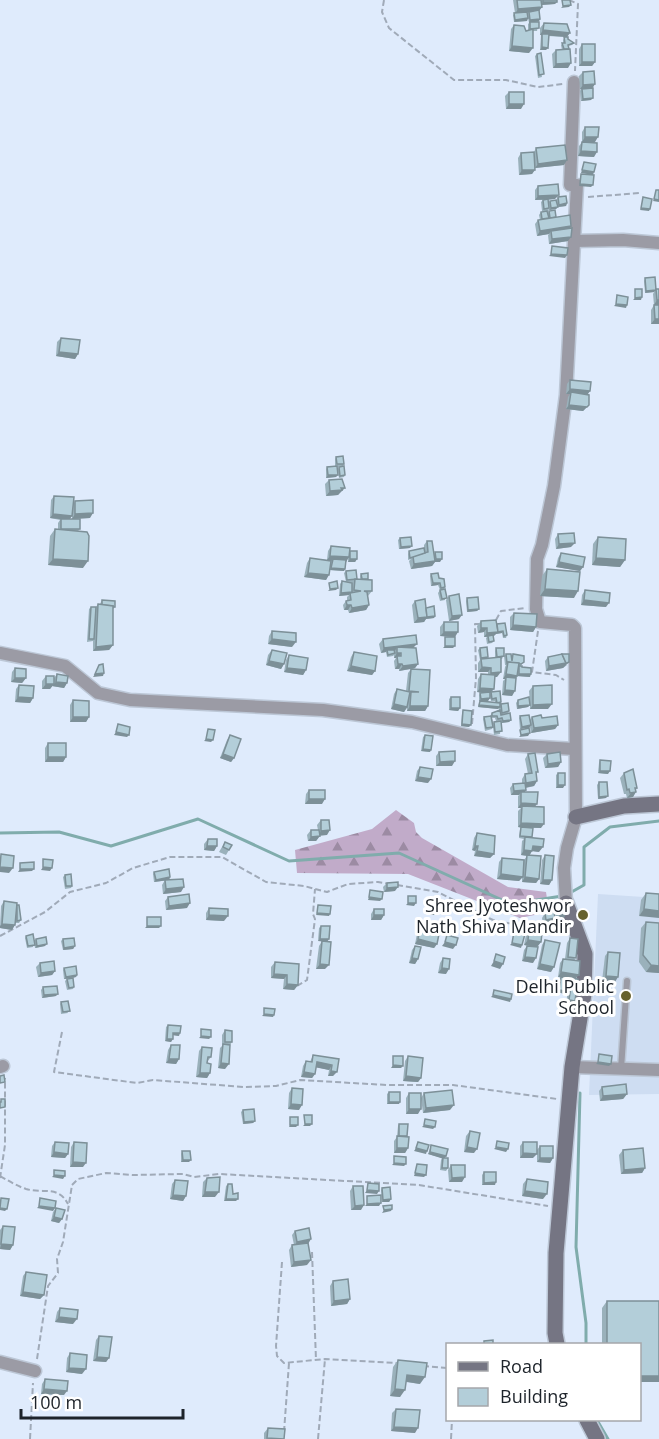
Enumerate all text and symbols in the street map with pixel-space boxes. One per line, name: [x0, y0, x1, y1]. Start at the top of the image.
place label: Shree Jyoteshwor Nath Shiva Mandir: [416, 893, 572, 938]
marker: Shree Jyoteshwor Nath Shiva Mandir: [576, 908, 590, 922]
place label: Delhi Public School: [515, 974, 614, 1019]
marker: Delhi Public School: [619, 989, 633, 1003]
legend: [446, 1343, 641, 1421]
text: Road: [500, 1354, 543, 1378]
scale bar: [21, 1382, 183, 1420]
text: Building: [500, 1384, 568, 1408]
text: 100 m: [30, 1390, 82, 1414]

